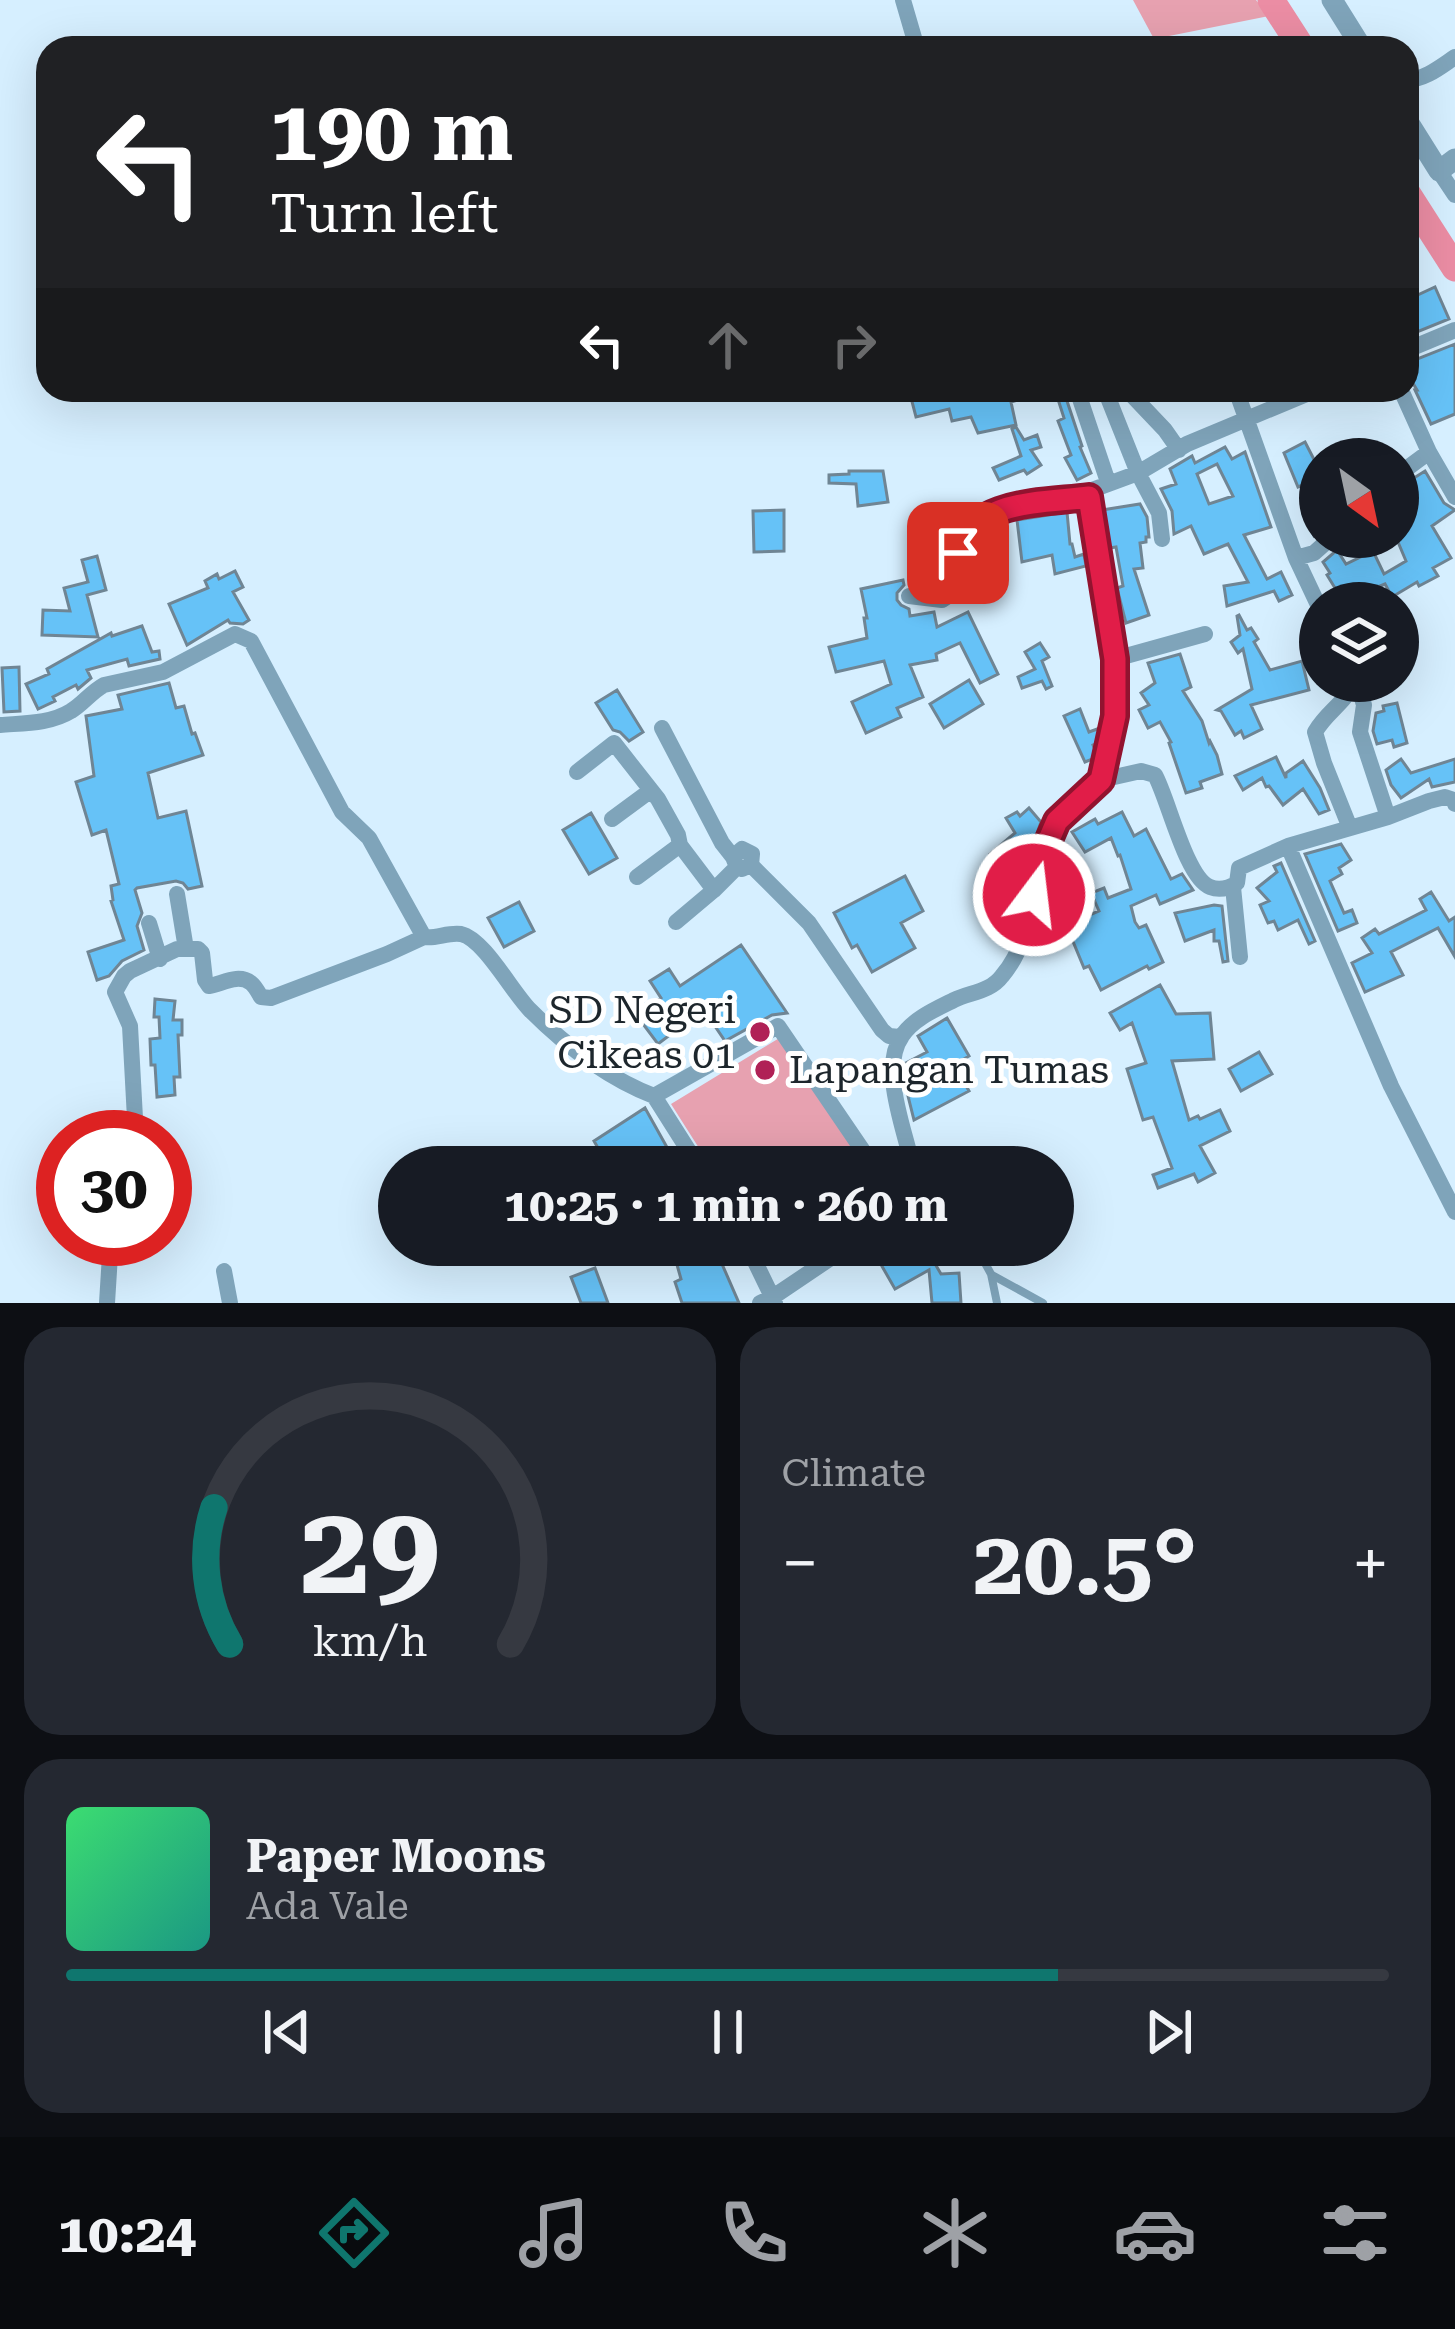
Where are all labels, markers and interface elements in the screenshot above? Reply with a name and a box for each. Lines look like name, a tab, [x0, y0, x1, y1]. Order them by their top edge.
text: 190 m	[270, 82, 513, 180]
icon: left	[72, 84, 228, 240]
text: Turn left	[270, 182, 498, 245]
icon: left	[569, 312, 635, 378]
icon: ahead	[695, 312, 761, 378]
icon: right	[821, 312, 887, 378]
north arrow	[1299, 438, 1419, 558]
map controls	[1299, 438, 1419, 702]
pin	[907, 502, 1009, 604]
icon: arrive	[925, 520, 991, 586]
button: layers	[1299, 582, 1419, 702]
position arrow	[971, 832, 1097, 958]
place label: SD Negeri Cikeas 01	[549, 987, 736, 1078]
marker: SD Negeri Cikeas 01	[747, 1019, 773, 1045]
place label: Lapangan Tumas	[789, 1047, 1109, 1093]
marker: Lapangan Tumas	[752, 1057, 778, 1083]
speed limit sign: 30	[36, 1110, 192, 1266]
text: 10:25 · 1 min · 260 m	[504, 1179, 948, 1232]
text: Climate	[782, 1450, 926, 1496]
text: 29	[300, 1477, 440, 1623]
text: 20.5°	[973, 1511, 1197, 1616]
text: −	[782, 1525, 818, 1602]
text: +	[1352, 1525, 1389, 1602]
text: km/h	[312, 1616, 427, 1666]
text: Paper Moons	[246, 1830, 546, 1883]
text: Ada Vale	[246, 1883, 409, 1929]
icon: previous	[254, 1999, 320, 2065]
icon: pause	[695, 1999, 761, 2065]
icon: next	[1136, 1999, 1202, 2065]
icon: directions	[312, 2191, 396, 2275]
icon: music	[512, 2191, 596, 2275]
icon: phone	[712, 2191, 796, 2275]
icon: climate	[913, 2191, 997, 2275]
icon: car	[1113, 2191, 1197, 2275]
icon: filters	[1313, 2191, 1397, 2275]
text: 10:24	[58, 2202, 196, 2265]

